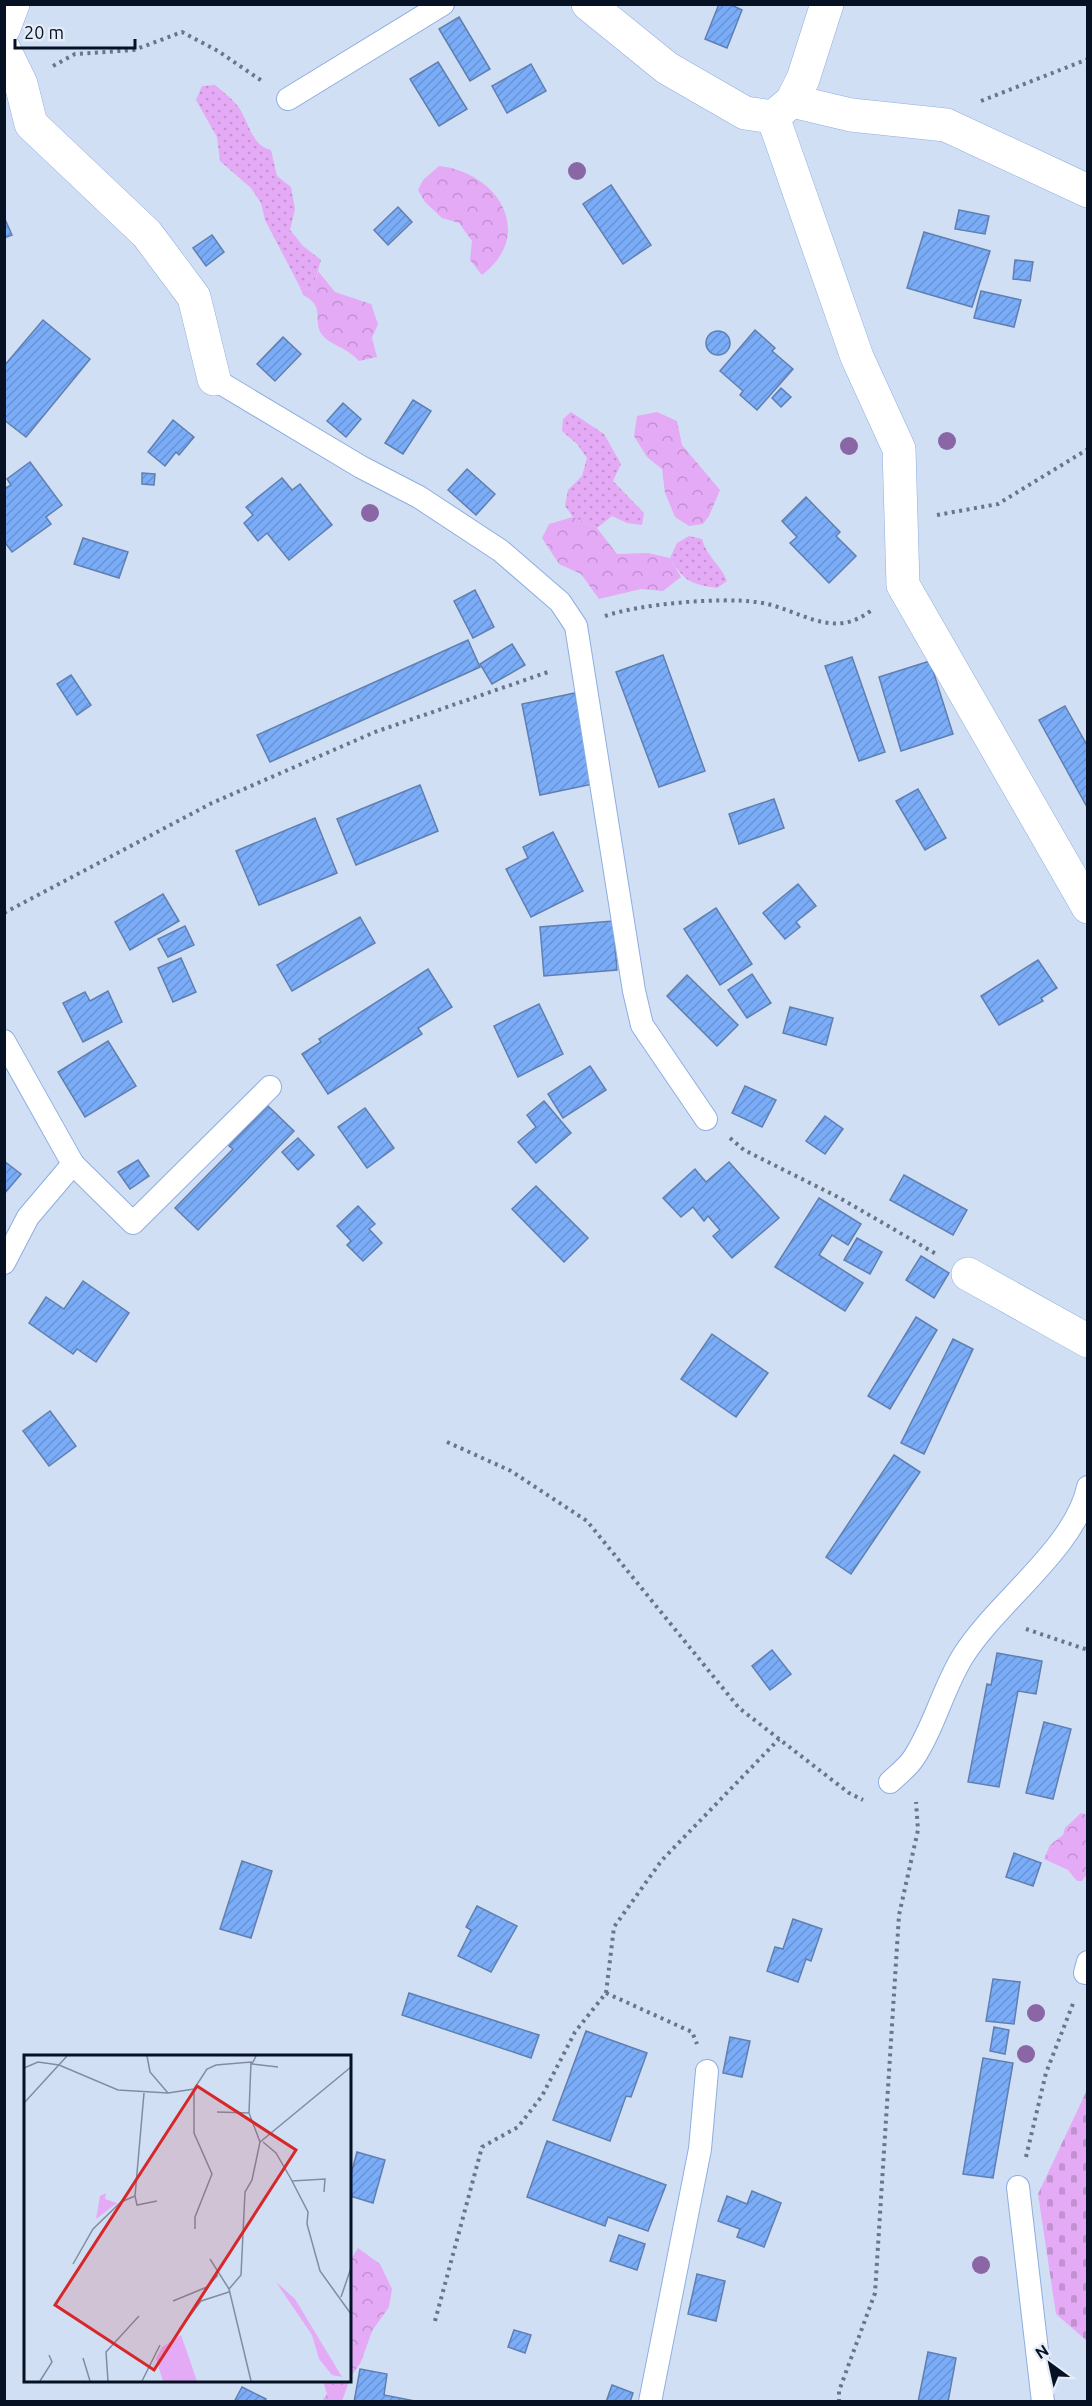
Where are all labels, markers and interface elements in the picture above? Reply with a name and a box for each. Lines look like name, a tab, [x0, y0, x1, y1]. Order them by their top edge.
scale bar	[15, 12, 135, 50]
text: 20 m	[24, 22, 64, 42]
inset map	[24, 2055, 351, 2382]
north arrow	[1020, 2334, 1080, 2394]
text: N	[1032, 2341, 1052, 2362]

